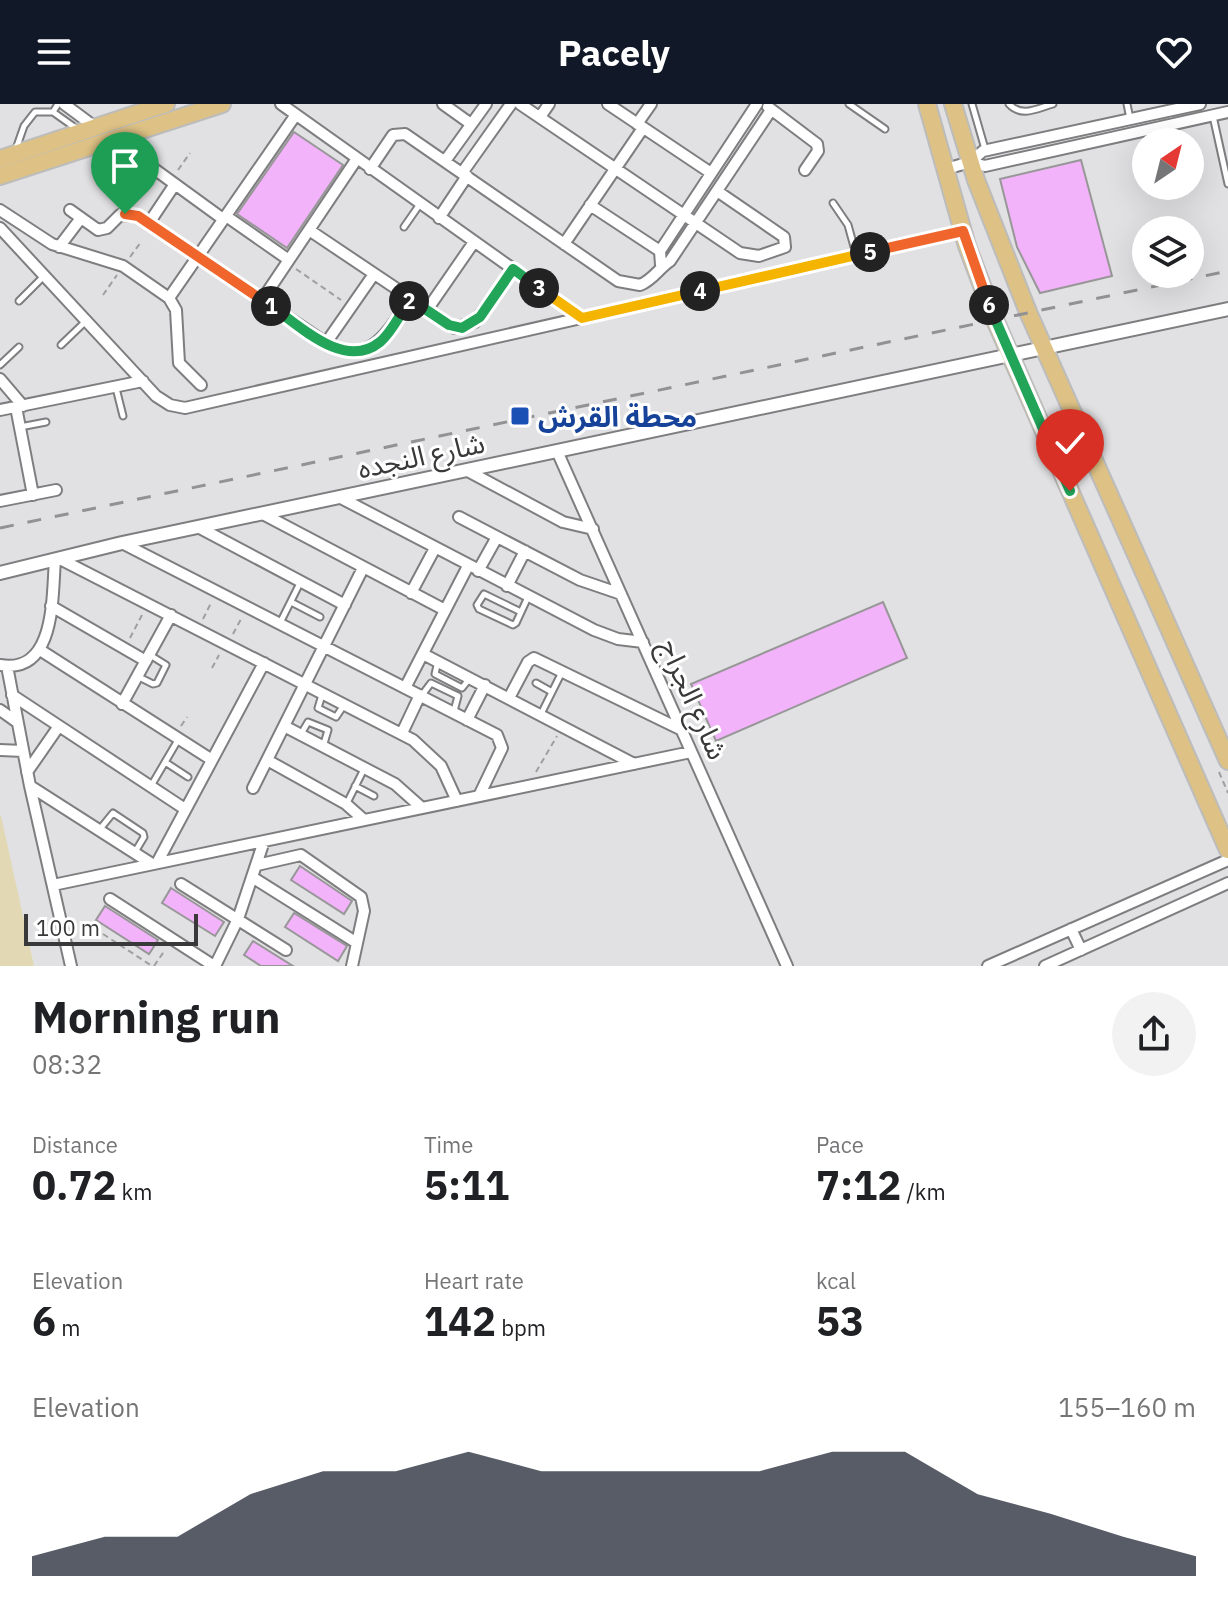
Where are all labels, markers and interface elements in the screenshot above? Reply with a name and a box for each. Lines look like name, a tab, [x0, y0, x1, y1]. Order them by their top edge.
text: Pacely	[558, 29, 670, 76]
icon: menu	[32, 30, 76, 74]
icon: heart	[1152, 30, 1196, 74]
north arrow	[1132, 128, 1204, 200]
map controls	[1132, 128, 1204, 288]
pin	[91, 132, 159, 214]
icon: arrive	[103, 144, 147, 188]
button: layers	[1132, 216, 1204, 288]
pin: 5	[850, 232, 890, 272]
text: 5	[863, 237, 877, 266]
pin: 3	[519, 268, 559, 308]
pin: 4	[680, 271, 720, 311]
text: 3	[532, 273, 546, 302]
text: 4	[693, 276, 707, 305]
pin: 2	[389, 281, 429, 321]
pin: 6	[969, 285, 1009, 325]
pin: 1	[251, 286, 291, 326]
text: 2	[402, 286, 416, 315]
text: 6	[982, 290, 996, 319]
text: 1	[264, 291, 278, 320]
place label: محطة القرش	[538, 398, 697, 435]
marker: محطة القرش	[509, 405, 531, 427]
pin	[1036, 409, 1104, 491]
icon: check	[1048, 421, 1092, 465]
street label: شارع النجده	[354, 424, 488, 489]
street label: شارع الجراج	[648, 633, 737, 766]
scale bar	[24, 910, 198, 946]
text: 100 m	[36, 913, 100, 942]
text: Morning run	[32, 988, 281, 1045]
button: share	[1112, 992, 1196, 1076]
text: 08:32	[32, 1047, 102, 1081]
text: Distance	[32, 1130, 118, 1159]
text: Time	[424, 1130, 473, 1159]
text: Pace	[816, 1130, 864, 1159]
text: 0.72	[32, 1159, 116, 1211]
text: 5:11	[424, 1159, 509, 1211]
text: 7:12	[816, 1159, 901, 1211]
text: km	[116, 1177, 152, 1206]
text: /km	[901, 1177, 946, 1206]
text: Elevation	[32, 1266, 123, 1295]
text: Heart rate	[424, 1266, 524, 1295]
text: kcal	[816, 1266, 856, 1295]
text: 6	[32, 1295, 56, 1347]
text: 142	[424, 1295, 496, 1347]
text: 53	[816, 1295, 864, 1347]
text: m	[56, 1313, 80, 1342]
text: bpm	[496, 1313, 546, 1342]
text: Elevation	[32, 1390, 140, 1424]
text: 155–160 m	[1058, 1390, 1196, 1424]

